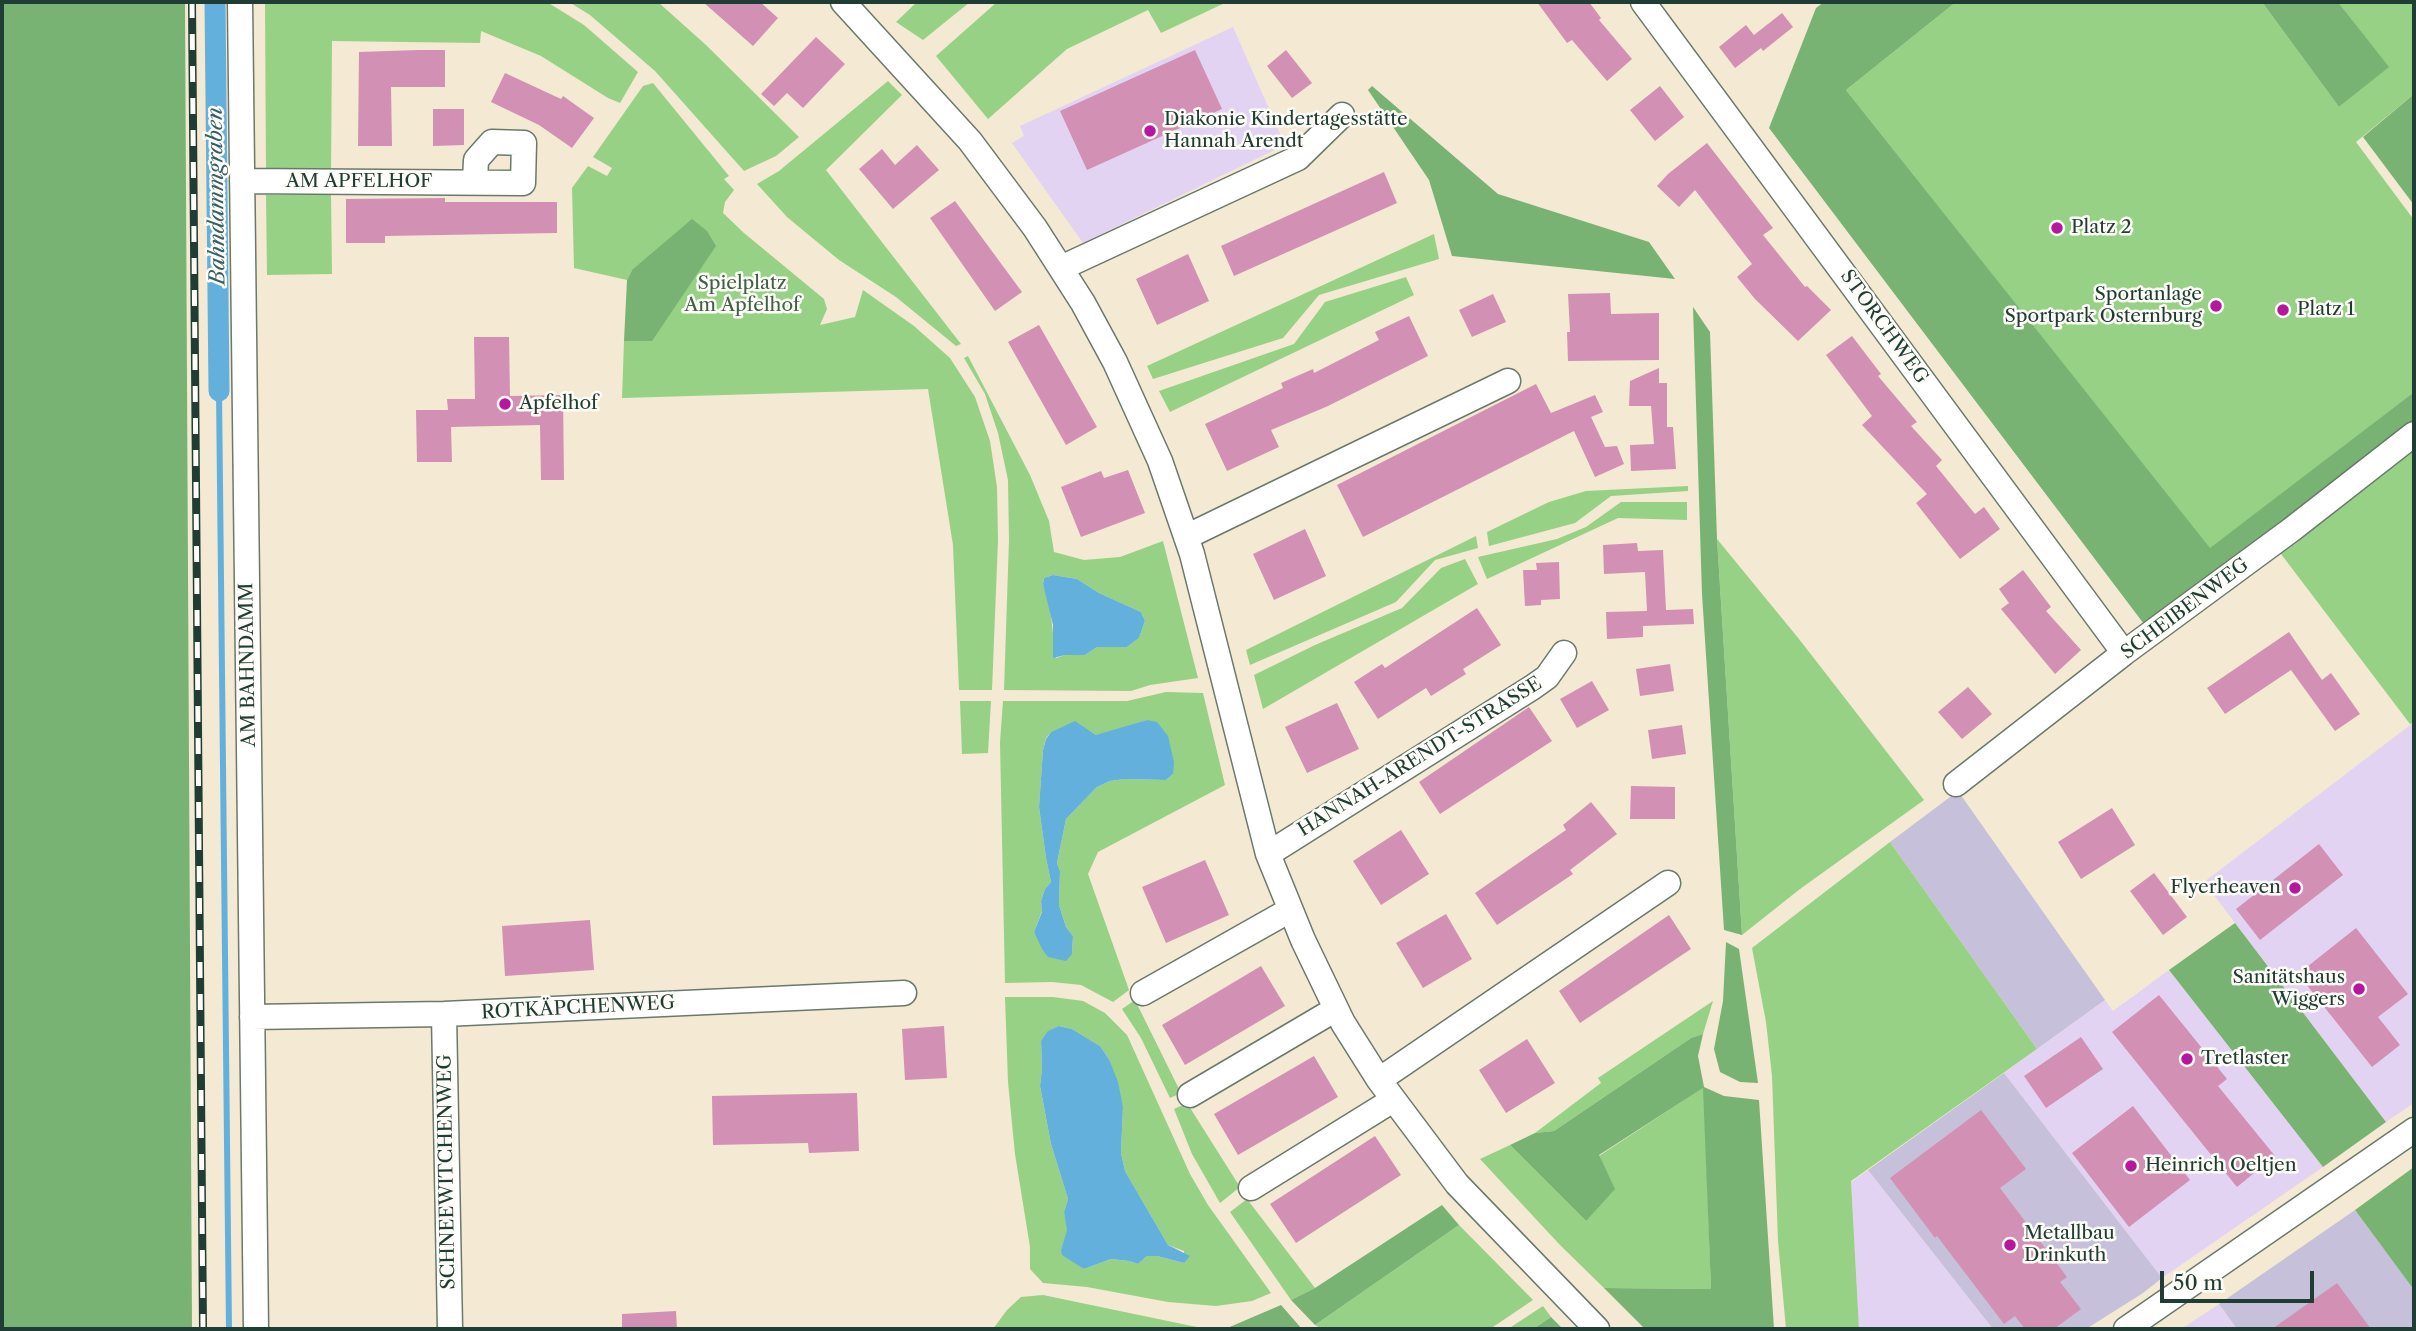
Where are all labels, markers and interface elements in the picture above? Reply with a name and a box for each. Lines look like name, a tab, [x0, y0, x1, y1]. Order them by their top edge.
water label: Bahndammgraben	[203, 107, 231, 285]
place label: Diakonie Kindertagesstätte Hannah Arendt	[1164, 109, 1408, 153]
marker: Diakonie Kindertagesstätte Hannah Arendt	[1142, 123, 1158, 139]
street label: AM APFELHOF	[286, 171, 432, 193]
place label: Platz 2	[2071, 217, 2132, 239]
marker: Platz 2	[2049, 220, 2065, 236]
street label: STORCHWEG	[1835, 266, 1933, 388]
park label: Spielplatz Am Apfelhof	[684, 273, 800, 317]
place label: Sportanlage Sportpark Osternburg	[2005, 284, 2202, 328]
marker: Sportanlage Sportpark Osternburg	[2208, 298, 2224, 314]
place label: Platz 1	[2297, 299, 2355, 321]
marker: Platz 1	[2275, 302, 2291, 318]
place label: Apfelhof	[519, 393, 598, 415]
marker: Apfelhof	[497, 396, 513, 412]
street label: SCHEIBENWEG	[2117, 554, 2253, 664]
street label: AM BAHNDAMM	[235, 583, 261, 747]
street label: HANNAH-ARENDT-STRASSE	[1294, 672, 1546, 842]
place label: Flyerheaven	[2170, 877, 2281, 899]
marker: Flyerheaven	[2287, 880, 2303, 896]
place label: Sanitätshaus Wiggers	[2232, 967, 2345, 1011]
marker: Sanitätshaus Wiggers	[2351, 981, 2367, 997]
street label: ROTKÄPCHENWEG	[481, 992, 675, 1024]
place label: Tretlaster	[2201, 1048, 2288, 1070]
marker: Tretlaster	[2179, 1051, 2195, 1067]
street label: SCHNEEWITCHENWEG	[434, 1054, 460, 1290]
place label: Heinrich Oeltjen	[2145, 1155, 2297, 1177]
marker: Heinrich Oeltjen	[2123, 1158, 2139, 1174]
place label: Metallbau Drinkuth	[2024, 1223, 2115, 1267]
marker: Metallbau Drinkuth	[2002, 1237, 2018, 1253]
scale bar	[2164, 1258, 2318, 1302]
text: 50 m	[2173, 1270, 2223, 1295]

